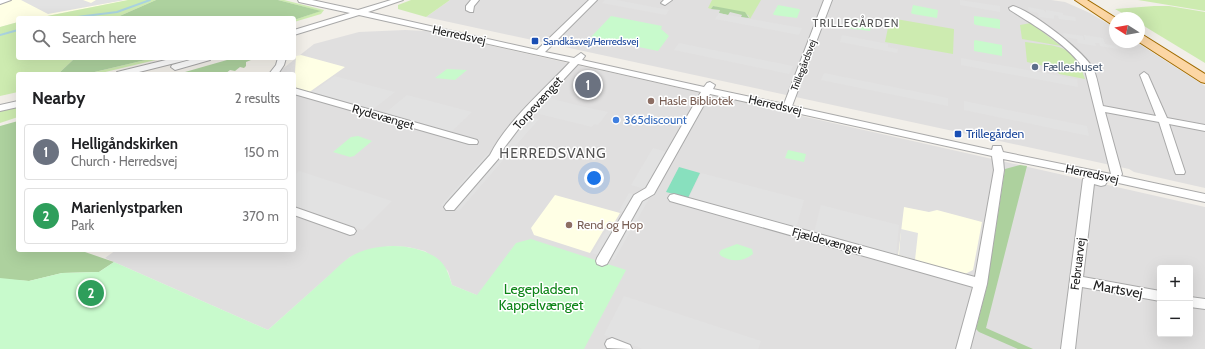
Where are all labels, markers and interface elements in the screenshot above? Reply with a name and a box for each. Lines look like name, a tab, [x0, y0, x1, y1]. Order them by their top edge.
north arrow	[1109, 12, 1145, 48]
district label: TRILLEGÅRDEN	[813, 15, 899, 30]
search box	[16, 16, 296, 60]
street label: Herredsvej	[431, 22, 487, 47]
icon: search	[30, 27, 52, 49]
text: Search here	[62, 29, 137, 47]
place label: Sandkåsvej/Herredsvej	[543, 35, 639, 48]
marker: Sandkåsvej/Herredsvej	[530, 36, 540, 46]
street label: Trillegårdsvej	[788, 38, 819, 93]
place label: Fælleshuset	[1043, 59, 1103, 74]
marker: Fælleshuset	[1030, 62, 1040, 72]
pin: 1	[575, 70, 601, 100]
street label: Torpevænget	[510, 73, 566, 132]
text: Nearby	[32, 88, 85, 108]
text: 2 results	[235, 90, 280, 106]
street label: Herredsvej	[747, 91, 803, 118]
place label: Hasle Bibliotek	[659, 93, 734, 108]
marker: Hasle Bibliotek	[646, 96, 656, 106]
street label: Rydevænget	[350, 101, 416, 133]
place label: 365discount	[624, 112, 687, 127]
marker: 365discount	[611, 115, 621, 125]
place label: Trillegården	[966, 126, 1025, 141]
marker: Trillegården	[953, 129, 963, 139]
text: Helligåndskirken	[71, 135, 178, 153]
text: 1	[44, 144, 48, 160]
text: 150 m	[244, 144, 279, 160]
district label: HERREDSVANG	[499, 144, 607, 162]
text: Church · Herredsvej	[71, 153, 177, 169]
street label: Herredsvej	[1064, 161, 1120, 186]
your location	[584, 168, 604, 188]
text: Marienlystparken	[71, 199, 183, 217]
text: 2	[43, 208, 49, 224]
text: 370 m	[242, 208, 279, 224]
text: Park	[71, 217, 94, 233]
place label: Rend og Hop	[577, 217, 643, 232]
marker: Rend og Hop	[564, 220, 574, 230]
street label: Fjældevænget	[791, 224, 864, 257]
street label: Februarvej	[1067, 237, 1088, 291]
map controls	[1157, 265, 1193, 337]
button: +	[1157, 265, 1193, 301]
street label: Martsvej	[1092, 276, 1144, 302]
pin: 2	[78, 278, 104, 308]
park label: Legepladsen Kappelvænget	[498, 280, 584, 314]
button: −	[1157, 301, 1193, 337]

